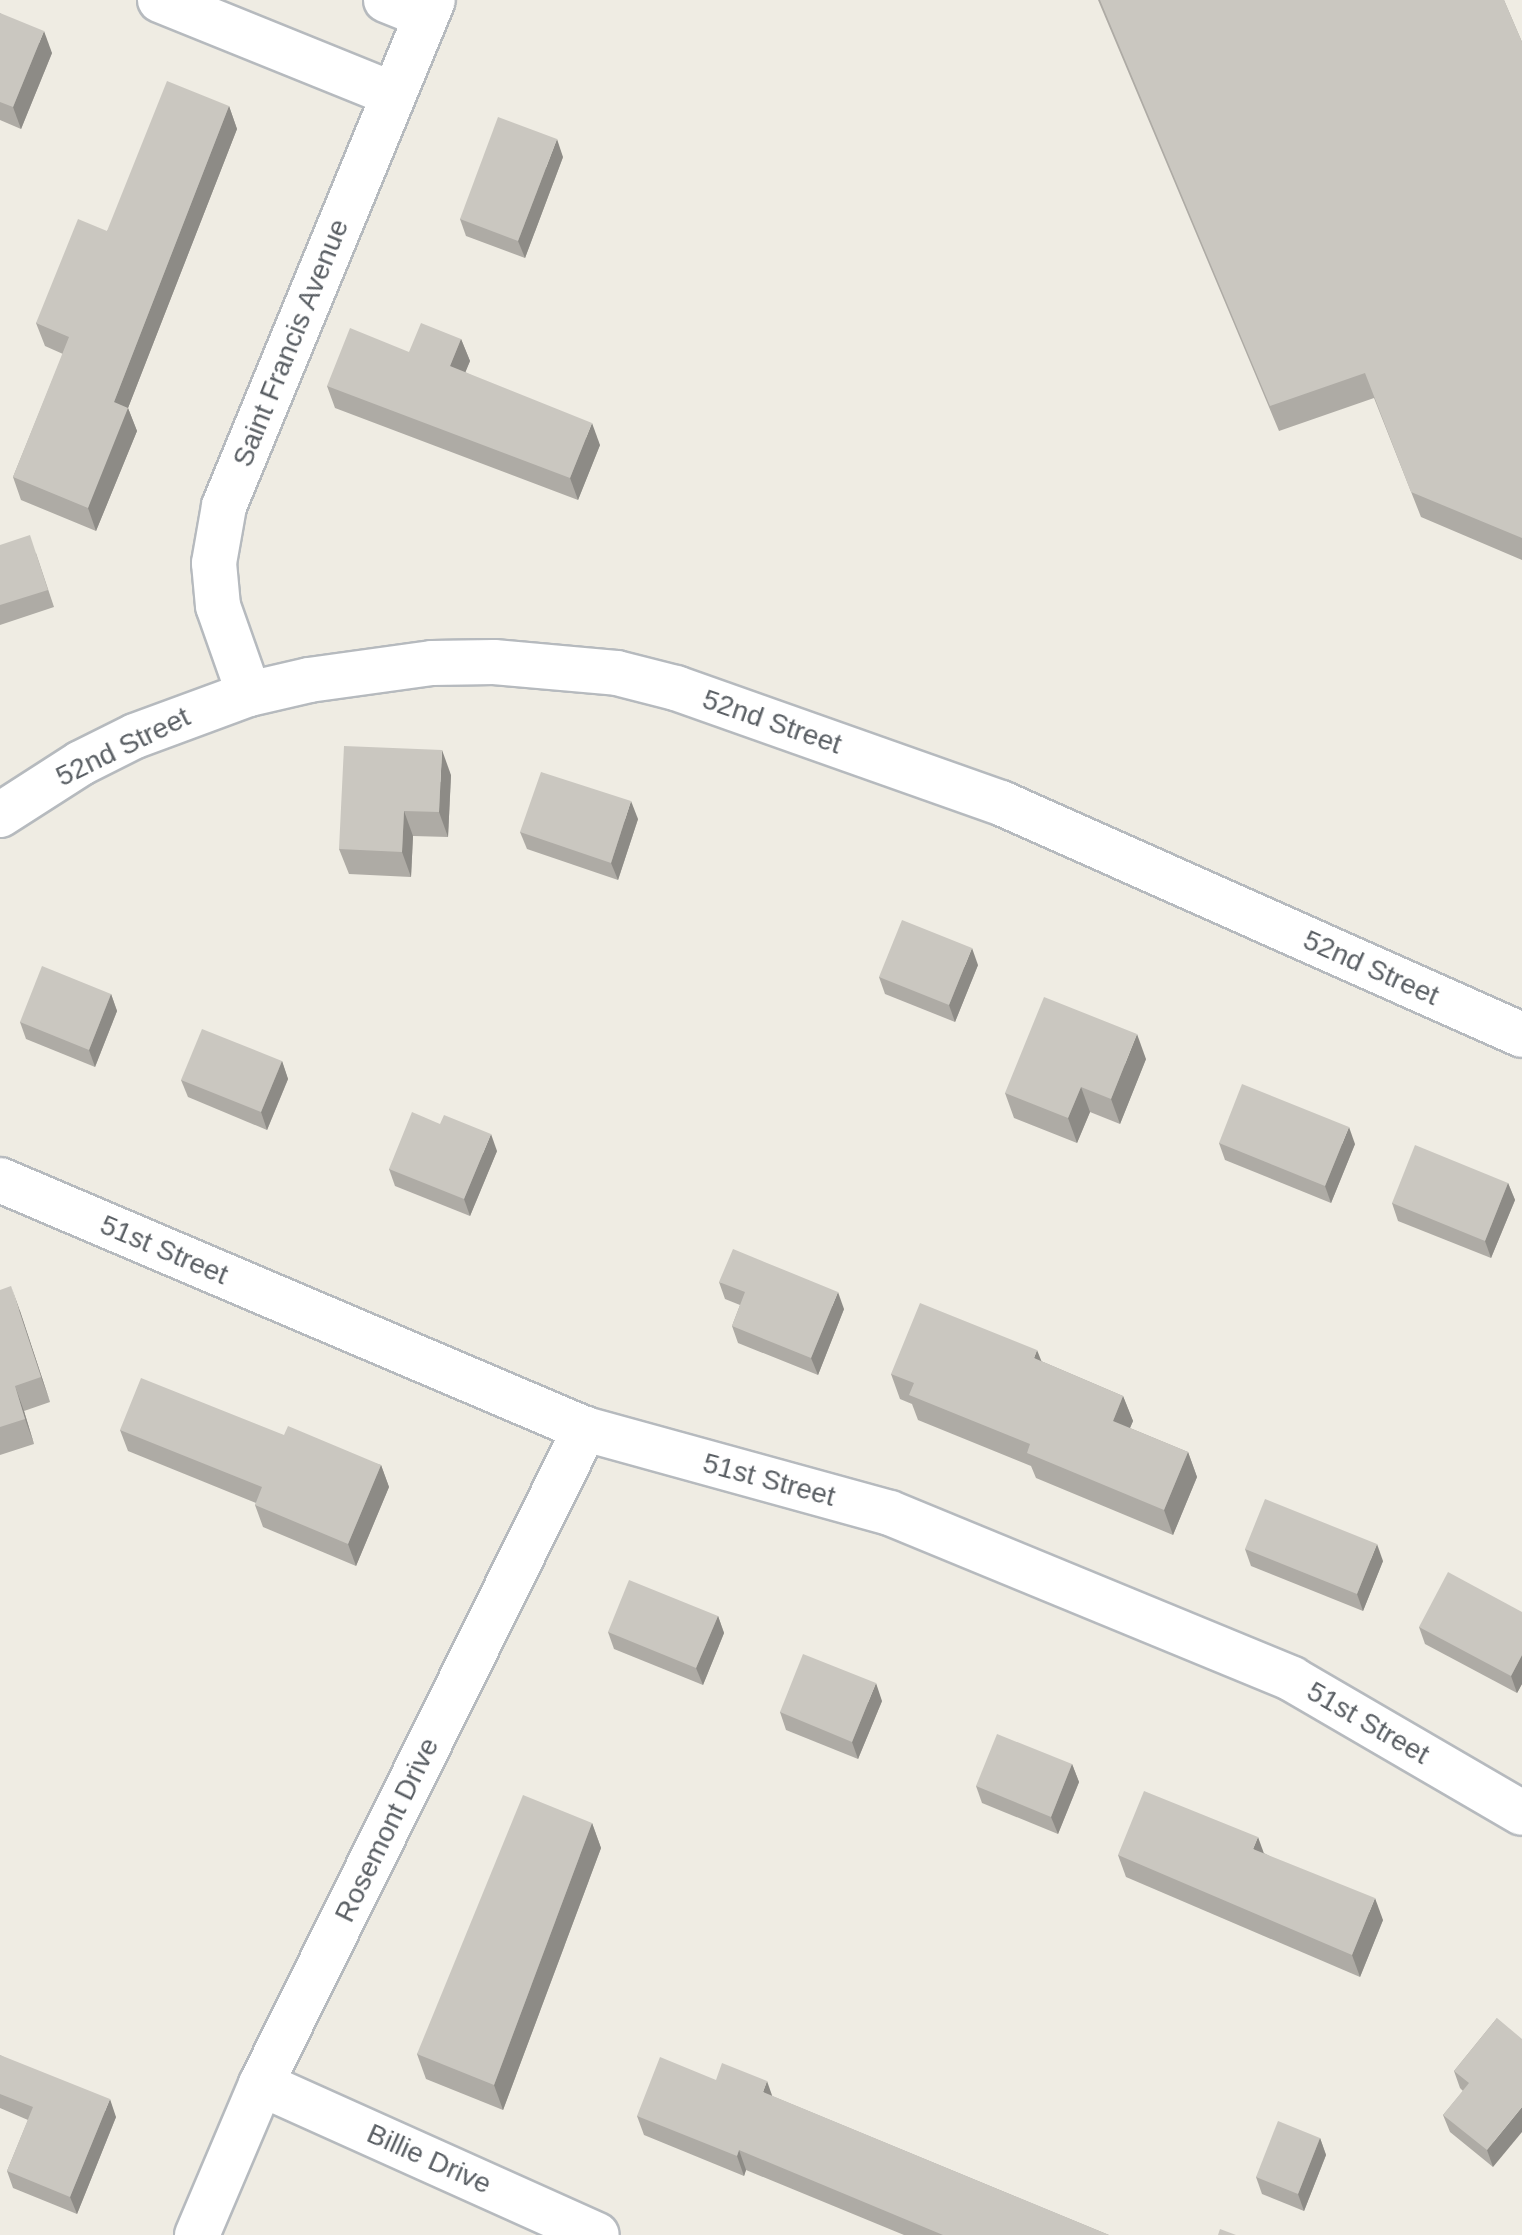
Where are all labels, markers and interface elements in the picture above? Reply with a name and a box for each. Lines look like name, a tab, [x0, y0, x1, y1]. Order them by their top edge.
street label: Saint Francis Avenue	[226, 214, 356, 472]
street label: 52nd Street	[698, 683, 846, 761]
street label: 52nd Street	[51, 700, 195, 794]
street label: 52nd Street	[1298, 923, 1444, 1013]
street label: 51st Street	[95, 1208, 233, 1292]
street label: 51st Street	[699, 1446, 839, 1514]
street label: 51st Street	[1301, 1675, 1435, 1771]
street label: Rosemont Drive	[328, 1732, 446, 1928]
street label: Billie Drive	[362, 2117, 496, 2201]

